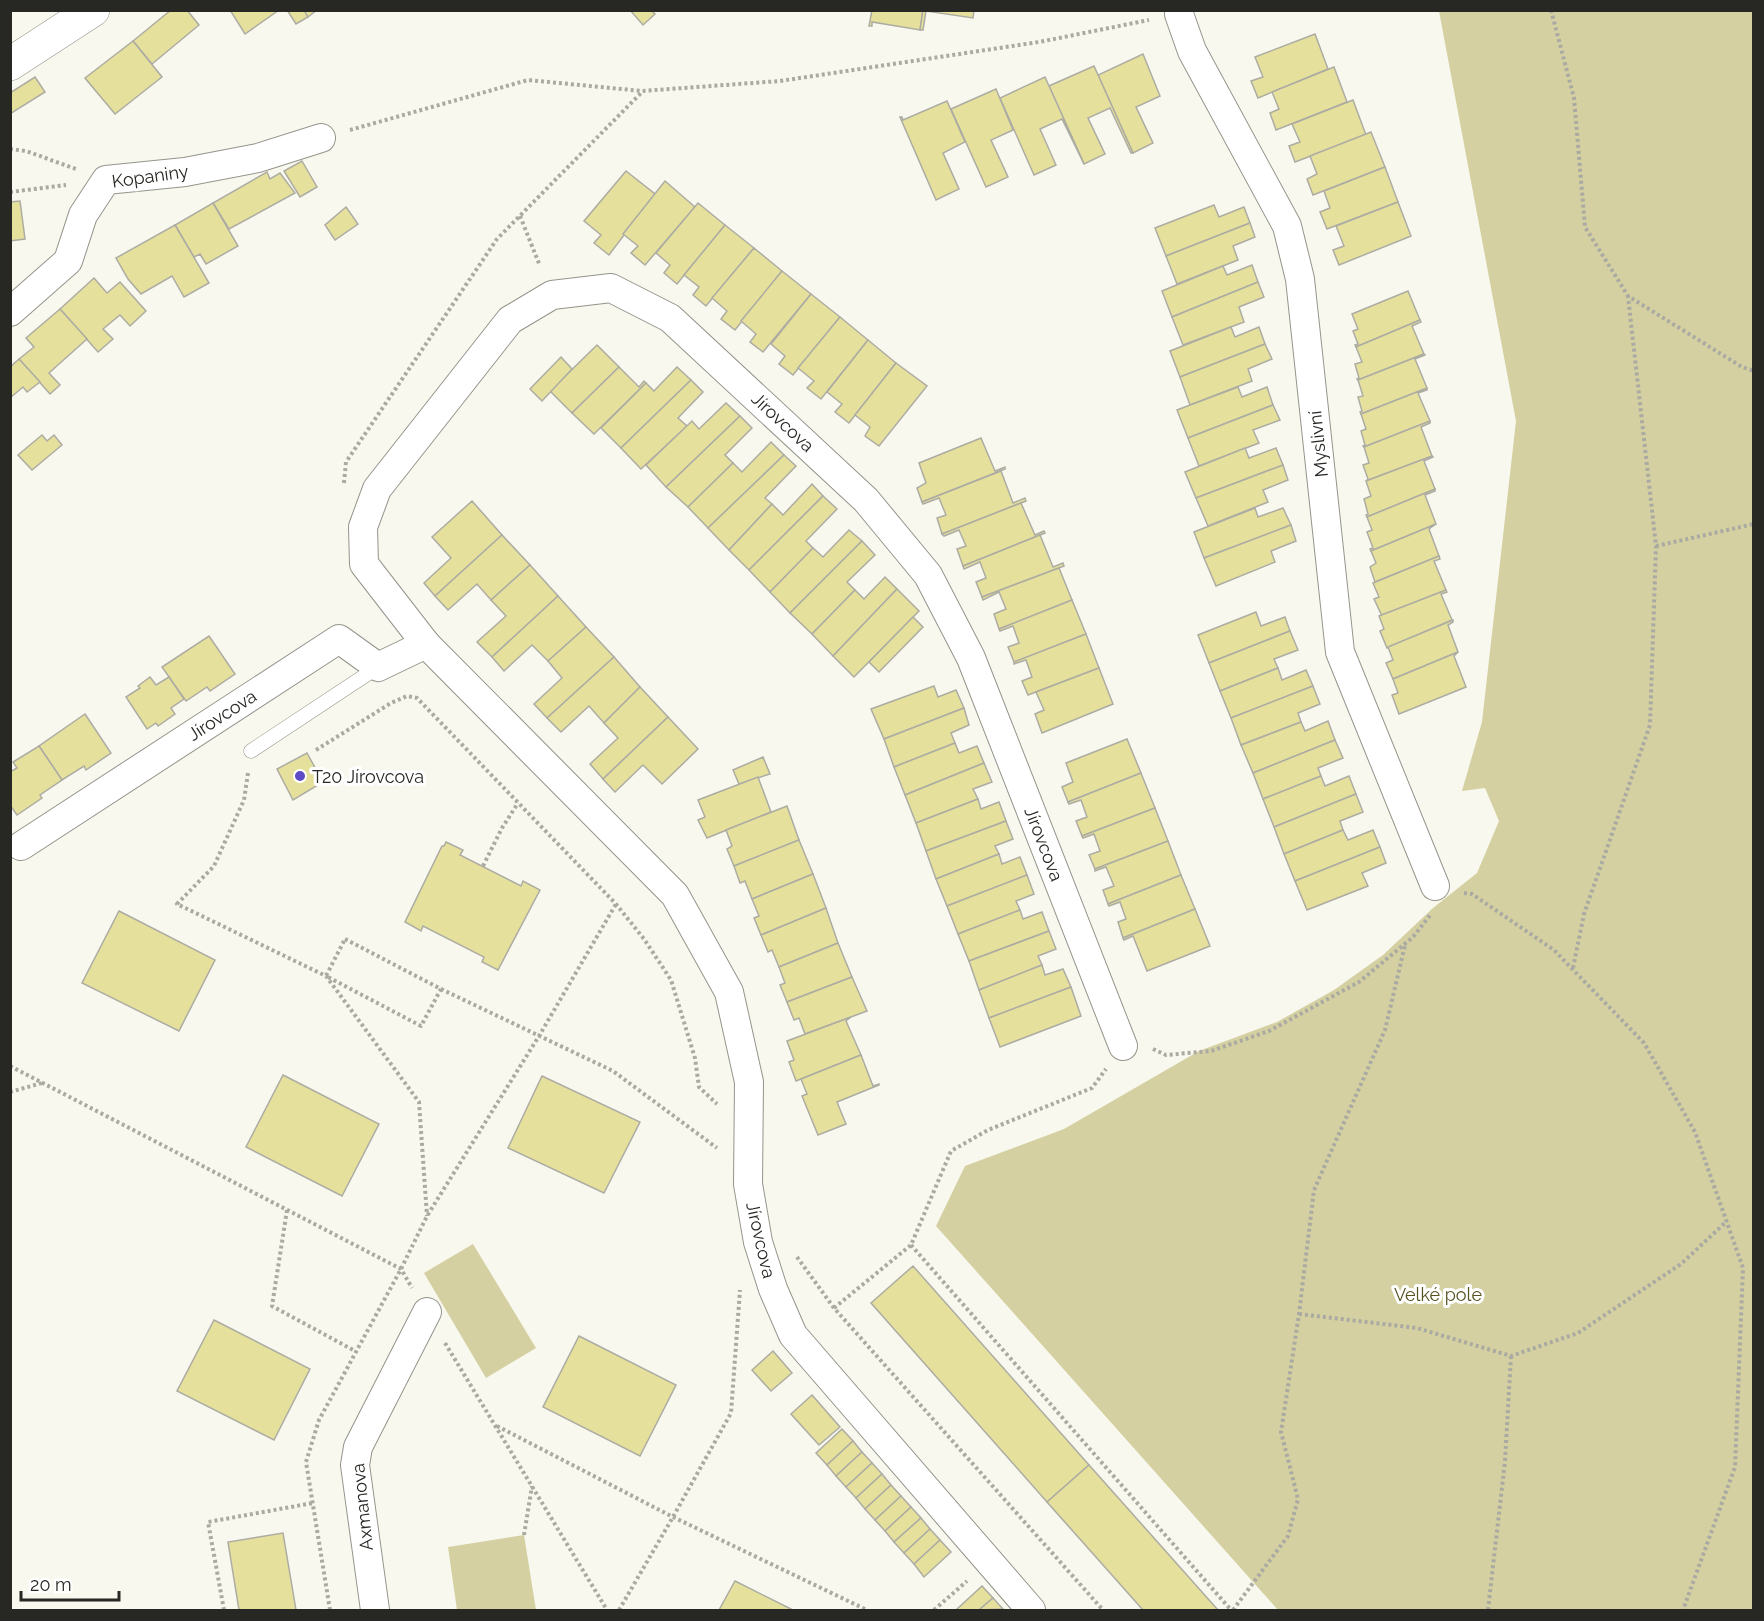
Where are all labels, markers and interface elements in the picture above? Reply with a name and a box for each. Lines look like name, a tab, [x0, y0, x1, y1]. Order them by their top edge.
street label: Kopaniny	[110, 160, 190, 192]
street label: Jírovcova	[747, 388, 819, 456]
street label: Myslivní	[1304, 410, 1332, 478]
street label: Jírovcova	[184, 685, 260, 745]
place label: T20 Jírovcova	[312, 766, 424, 787]
marker: T20 Jírovcova	[293, 769, 307, 783]
street label: Jírovcova	[1020, 804, 1068, 884]
street label: Jírovcova	[742, 1200, 780, 1280]
park label: Velké pole	[1394, 1284, 1482, 1305]
street label: Axmanova	[347, 1462, 377, 1552]
scale bar	[21, 1564, 118, 1602]
text: 20 m	[30, 1574, 72, 1595]

